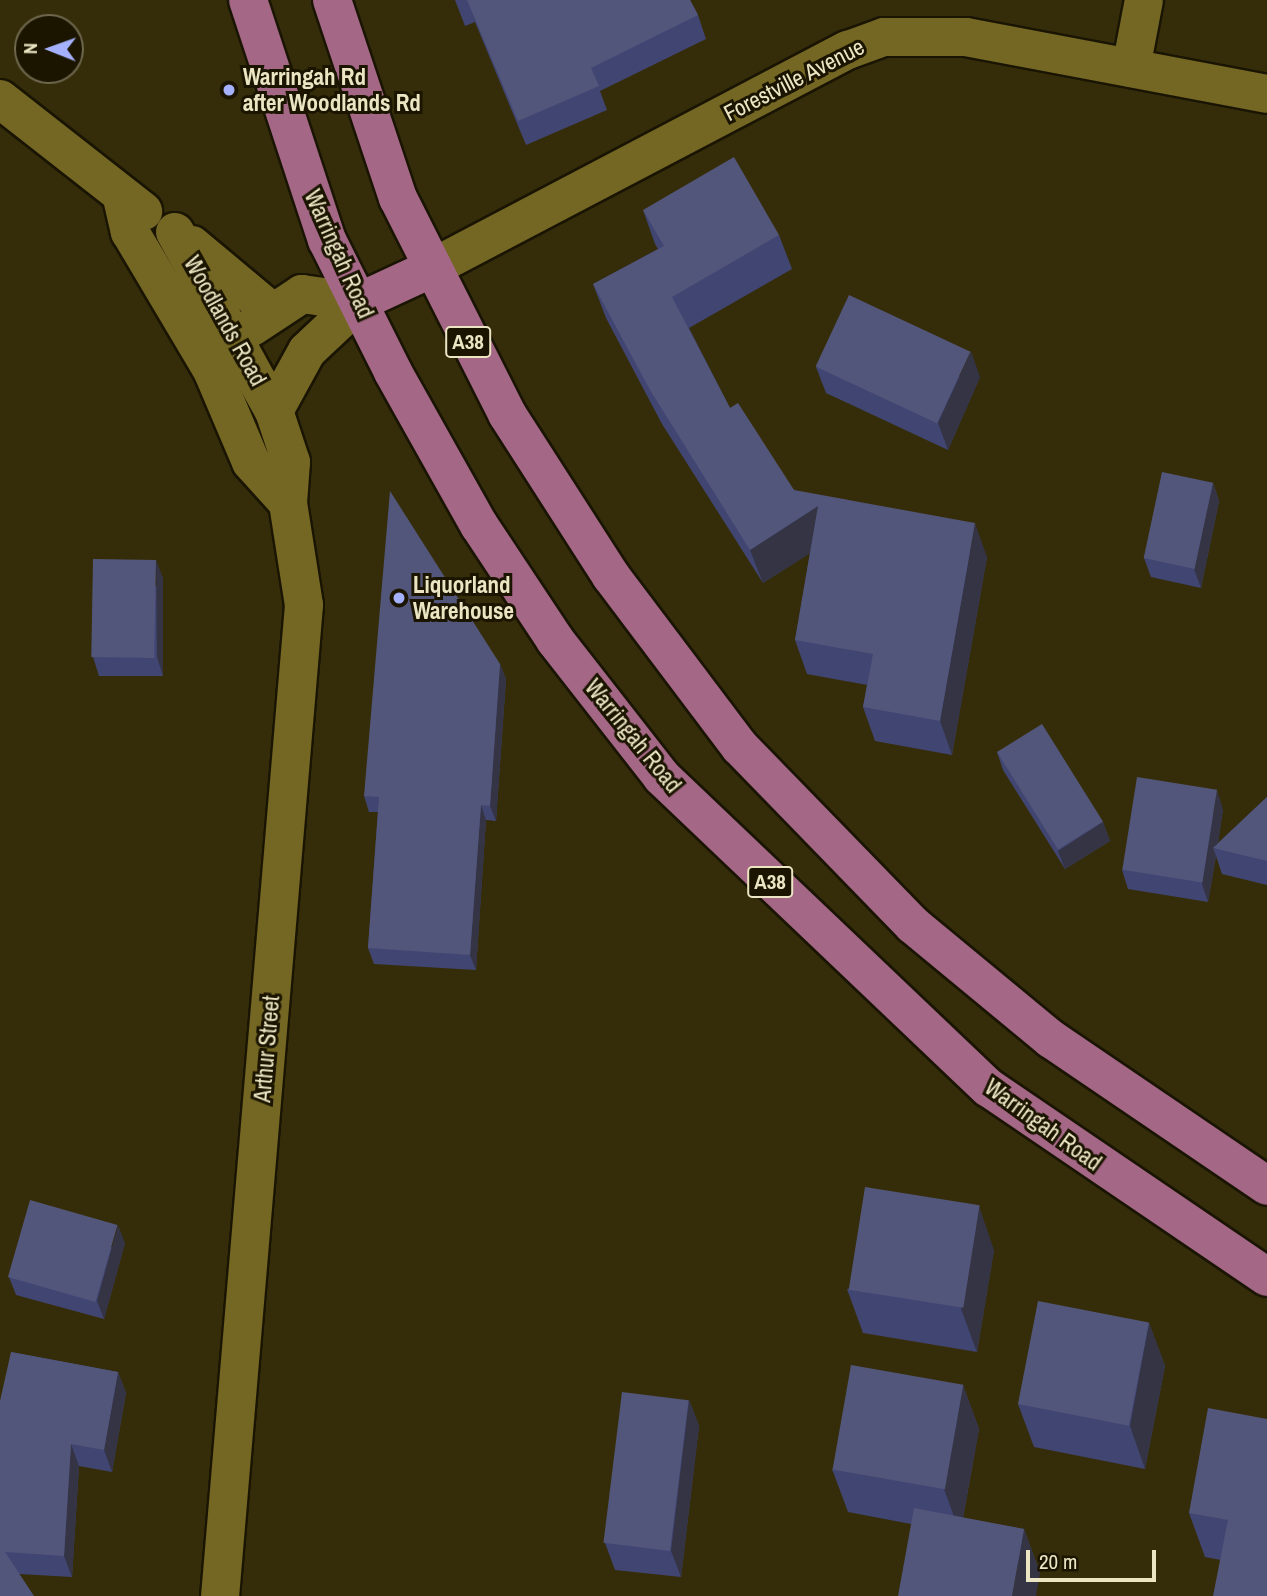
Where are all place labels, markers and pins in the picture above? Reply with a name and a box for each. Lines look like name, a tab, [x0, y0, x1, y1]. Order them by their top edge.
place label: Warringah Rd after Woodlands Rd	[243, 63, 421, 117]
marker: Warringah Rd after Woodlands Rd	[221, 82, 237, 98]
place label: Liquorland Warehouse	[413, 571, 514, 625]
marker: Liquorland Warehouse	[391, 590, 407, 606]

